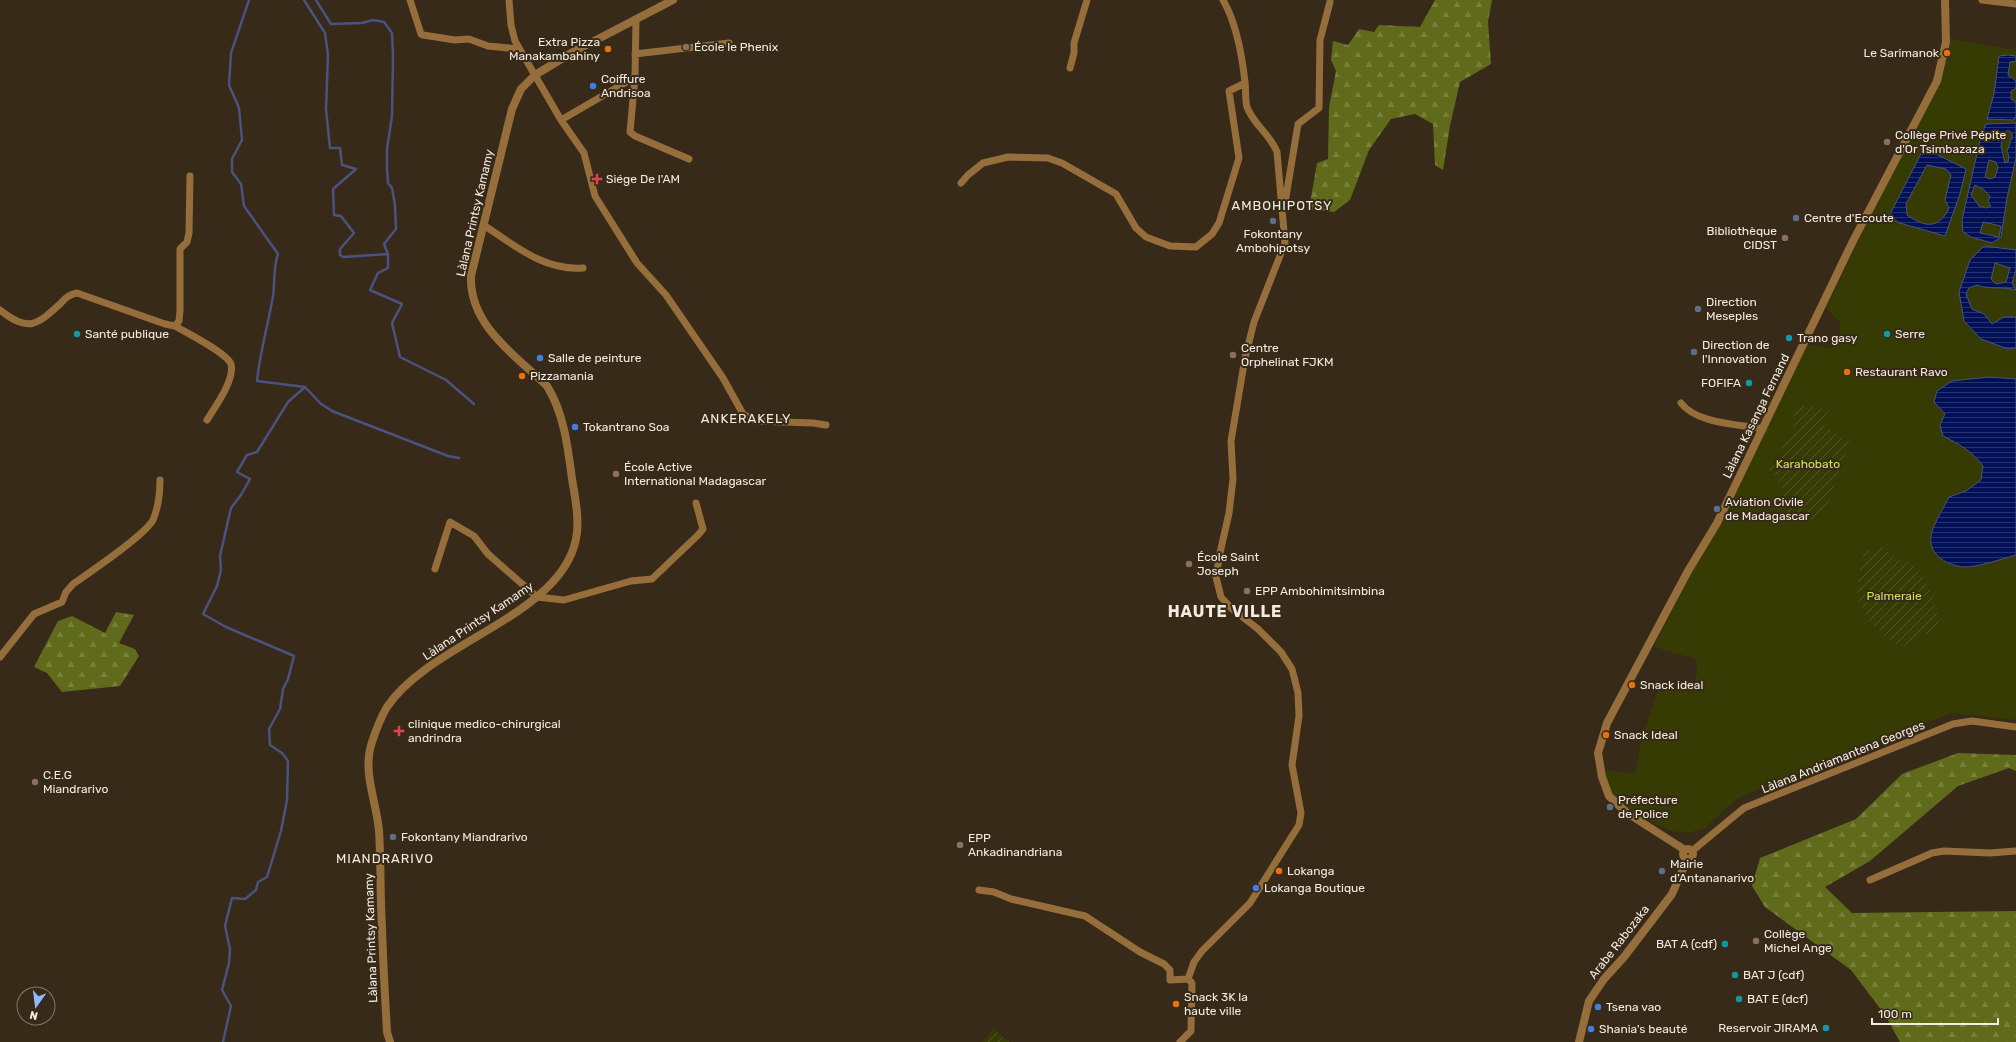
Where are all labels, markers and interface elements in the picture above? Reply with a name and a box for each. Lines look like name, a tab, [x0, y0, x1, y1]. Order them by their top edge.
place label: Extra Pizza Manakambahiny	[509, 35, 600, 63]
place label: École le Phenix	[694, 40, 779, 54]
marker: École le Phenix	[681, 42, 691, 52]
marker: Extra Pizza Manakambahiny	[603, 44, 613, 54]
place label: Le Sarimanok	[1864, 46, 1940, 60]
marker: Le Sarimanok	[1942, 48, 1952, 58]
place label: Coiffure Andrisoa	[601, 72, 651, 100]
marker: Coiffure Andrisoa	[588, 81, 598, 91]
place label: Collège Privé Pépite d'Or Tsimbazaza	[1895, 128, 2007, 156]
marker: Collège Privé Pépite d'Or Tsimbazaza	[1882, 137, 1892, 147]
street label: Làlana Printsy Kamamy	[454, 148, 497, 278]
place label: Siége De l'AM	[606, 172, 680, 186]
marker: Siége De l'AM	[591, 173, 603, 185]
district label: AMBOHIPOTSY	[1232, 198, 1332, 213]
place label: Centre d'Ecoute	[1804, 211, 1894, 225]
marker: Centre d'Ecoute	[1791, 213, 1801, 223]
marker: Fokontany Ambohipotsy	[1268, 216, 1278, 226]
place label: Bibliothèque CIDST	[1706, 224, 1777, 252]
place label: Fokontany Ambohipotsy	[1236, 227, 1310, 255]
marker: Bibliothèque CIDST	[1780, 233, 1790, 243]
place label: Direction Meseples	[1706, 295, 1758, 323]
marker: Direction Meseples	[1693, 304, 1703, 314]
place label: Santé publique	[85, 327, 169, 341]
place label: Serre	[1895, 327, 1925, 341]
marker: Santé publique	[72, 329, 82, 339]
marker: Serre	[1882, 329, 1892, 339]
place label: Trano gasy	[1797, 331, 1858, 345]
marker: Trano gasy	[1784, 333, 1794, 343]
place label: Direction de l'Innovation	[1702, 338, 1770, 366]
place label: Centre Orphelinat FJKM	[1241, 341, 1333, 369]
marker: Direction de l'Innovation	[1689, 347, 1699, 357]
marker: Centre Orphelinat FJKM	[1228, 350, 1238, 360]
place label: Salle de peinture	[548, 351, 642, 365]
street label: Làlana Kasanga Fernand	[1720, 351, 1792, 481]
marker: Salle de peinture	[535, 353, 545, 363]
place label: Restaurant Ravo	[1855, 365, 1948, 379]
marker: Restaurant Ravo	[1842, 367, 1852, 377]
place label: Pizzamania	[530, 369, 594, 383]
marker: Pizzamania	[517, 371, 527, 381]
place label: FOFIFA	[1701, 376, 1741, 390]
marker: FOFIFA	[1744, 378, 1754, 388]
district label: ANKERAKELY	[701, 411, 791, 426]
place label: Tokantrano Soa	[583, 420, 669, 434]
marker: Tokantrano Soa	[570, 422, 580, 432]
park label: Karahobato	[1776, 457, 1840, 471]
place label: École Active International Madagascar	[624, 460, 767, 488]
marker: École Active International Madagascar	[611, 469, 621, 479]
place label: Aviation Civile de Madagascar	[1725, 495, 1810, 523]
marker: Aviation Civile de Madagascar	[1712, 504, 1722, 514]
place label: École Saint Joseph	[1197, 550, 1259, 578]
marker: École Saint Joseph	[1184, 559, 1194, 569]
street label: Làlana Printsy Kamamy	[420, 579, 536, 663]
place label: EPP Ambohimitsimbina	[1255, 584, 1385, 598]
marker: EPP Ambohimitsimbina	[1242, 586, 1252, 596]
park label: Palmeraie	[1866, 589, 1922, 603]
district label: HAUTE VILLE	[1168, 602, 1282, 621]
place label: Snack ideal	[1640, 678, 1703, 692]
marker: Snack ideal	[1627, 680, 1637, 690]
place label: clinique medico-chirurgical andrindra	[408, 717, 561, 745]
street label: Làlana Andriamantena Georges	[1759, 718, 1927, 796]
marker: clinique medico-chirurgical andrindra	[393, 725, 405, 737]
place label: Snack Ideal	[1614, 728, 1678, 742]
marker: Snack Ideal	[1601, 730, 1611, 740]
place label: C.E.G Miandrarivo	[43, 768, 108, 796]
marker: C.E.G Miandrarivo	[30, 777, 40, 787]
place label: Préfecture de Police	[1618, 793, 1678, 821]
marker: Préfecture de Police	[1605, 802, 1615, 812]
place label: Fokontany Miandrarivo	[401, 830, 528, 844]
place label: EPP Ankadinandriana	[968, 831, 1062, 859]
marker: Fokontany Miandrarivo	[388, 832, 398, 842]
marker: EPP Ankadinandriana	[955, 840, 965, 850]
district label: MIANDRARIVO	[336, 851, 434, 866]
place label: Mairie d'Antananarivo	[1670, 857, 1754, 885]
place label: Lokanga	[1287, 864, 1334, 878]
marker: Lokanga	[1274, 866, 1284, 876]
marker: Mairie d'Antananarivo	[1657, 866, 1667, 876]
street label: Làlana Printsy Kamamy	[362, 872, 380, 1003]
place label: Lokanga Boutique	[1264, 881, 1365, 895]
marker: Lokanga Boutique	[1251, 883, 1261, 893]
street label: Arabe Rabozaka	[1586, 902, 1652, 982]
place label: Collège Michel Ange	[1764, 927, 1832, 955]
marker: Collège Michel Ange	[1751, 936, 1761, 946]
place label: BAT A (cdf)	[1656, 937, 1717, 951]
marker: BAT A (cdf)	[1720, 939, 1730, 949]
place label: BAT J (cdf)	[1743, 968, 1804, 982]
marker: BAT J (cdf)	[1730, 970, 1740, 980]
north arrow	[16, 986, 56, 1026]
place label: Snack 3K la haute ville	[1184, 990, 1248, 1018]
place label: BAT E (dcf)	[1747, 992, 1808, 1006]
marker: BAT E (dcf)	[1734, 994, 1744, 1004]
marker: Snack 3K la haute ville	[1171, 999, 1181, 1009]
place label: Tsena vao	[1606, 1000, 1661, 1014]
scale bar	[1872, 1000, 1998, 1026]
marker: Tsena vao	[1593, 1002, 1603, 1012]
text: 100 m	[1878, 1007, 1912, 1021]
text: N	[28, 1008, 39, 1022]
place label: Reservoir JIRAMA	[1718, 1021, 1818, 1035]
place label: Shania's beauté	[1599, 1022, 1688, 1036]
marker: Reservoir JIRAMA	[1821, 1023, 1831, 1033]
marker: Shania's beauté	[1586, 1024, 1596, 1034]

